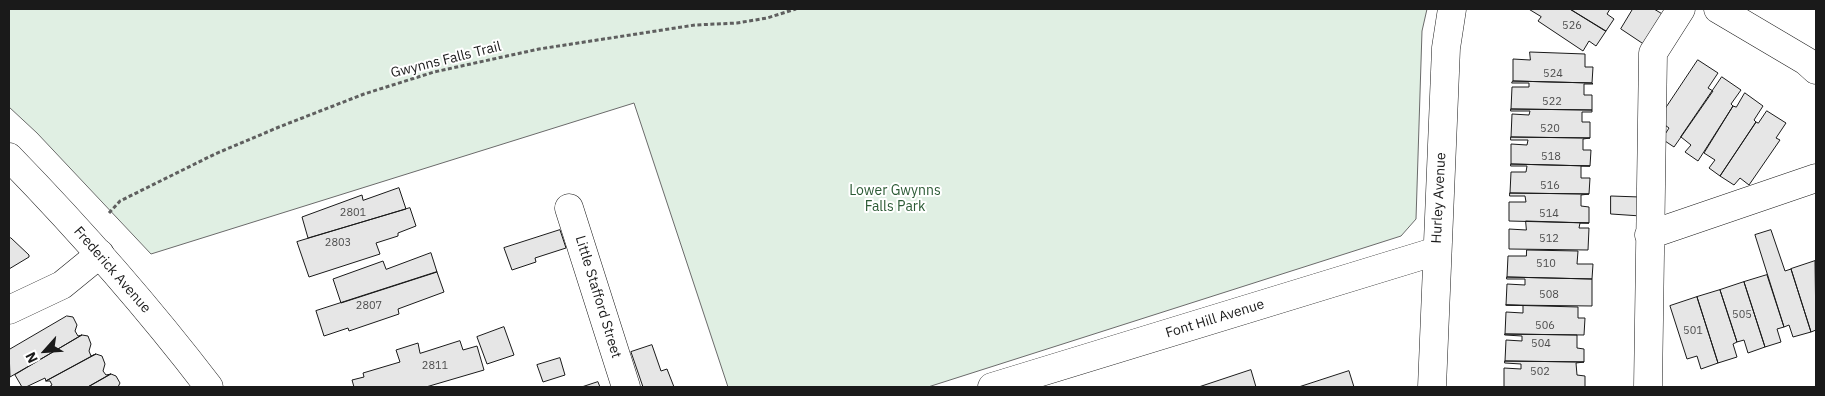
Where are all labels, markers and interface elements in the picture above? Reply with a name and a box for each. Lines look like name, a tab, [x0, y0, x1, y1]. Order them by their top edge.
house number: 526	[1562, 19, 1582, 33]
street label: Gwynns Falls Trail	[389, 38, 503, 82]
house number: 524	[1543, 67, 1563, 81]
house number: 522	[1542, 95, 1562, 109]
house number: 520	[1540, 122, 1560, 136]
house number: 518	[1541, 150, 1561, 164]
street label: Hurley Avenue	[1428, 152, 1450, 244]
house number: 516	[1540, 179, 1560, 193]
park label: Lower Gwynns Falls Park	[849, 183, 941, 216]
house number: 2801	[340, 206, 366, 220]
house number: 514	[1539, 207, 1559, 221]
street label: Frederick Avenue	[70, 223, 154, 317]
house number: 512	[1539, 232, 1559, 246]
street label: Little Stafford Street	[571, 234, 625, 360]
house number: 2803	[325, 236, 351, 250]
house number: 510	[1536, 257, 1556, 271]
house number: 508	[1539, 288, 1559, 302]
street label: Font Hill Avenue	[1164, 296, 1266, 342]
house number: 2807	[356, 299, 382, 313]
house number: 505	[1732, 308, 1752, 322]
house number: 506	[1535, 319, 1555, 333]
house number: 501	[1683, 324, 1703, 338]
north arrow	[20, 326, 70, 376]
house number: 504	[1531, 337, 1551, 351]
text: N	[21, 349, 42, 366]
house number: 2811	[422, 359, 448, 373]
house number: 502	[1530, 365, 1550, 379]

